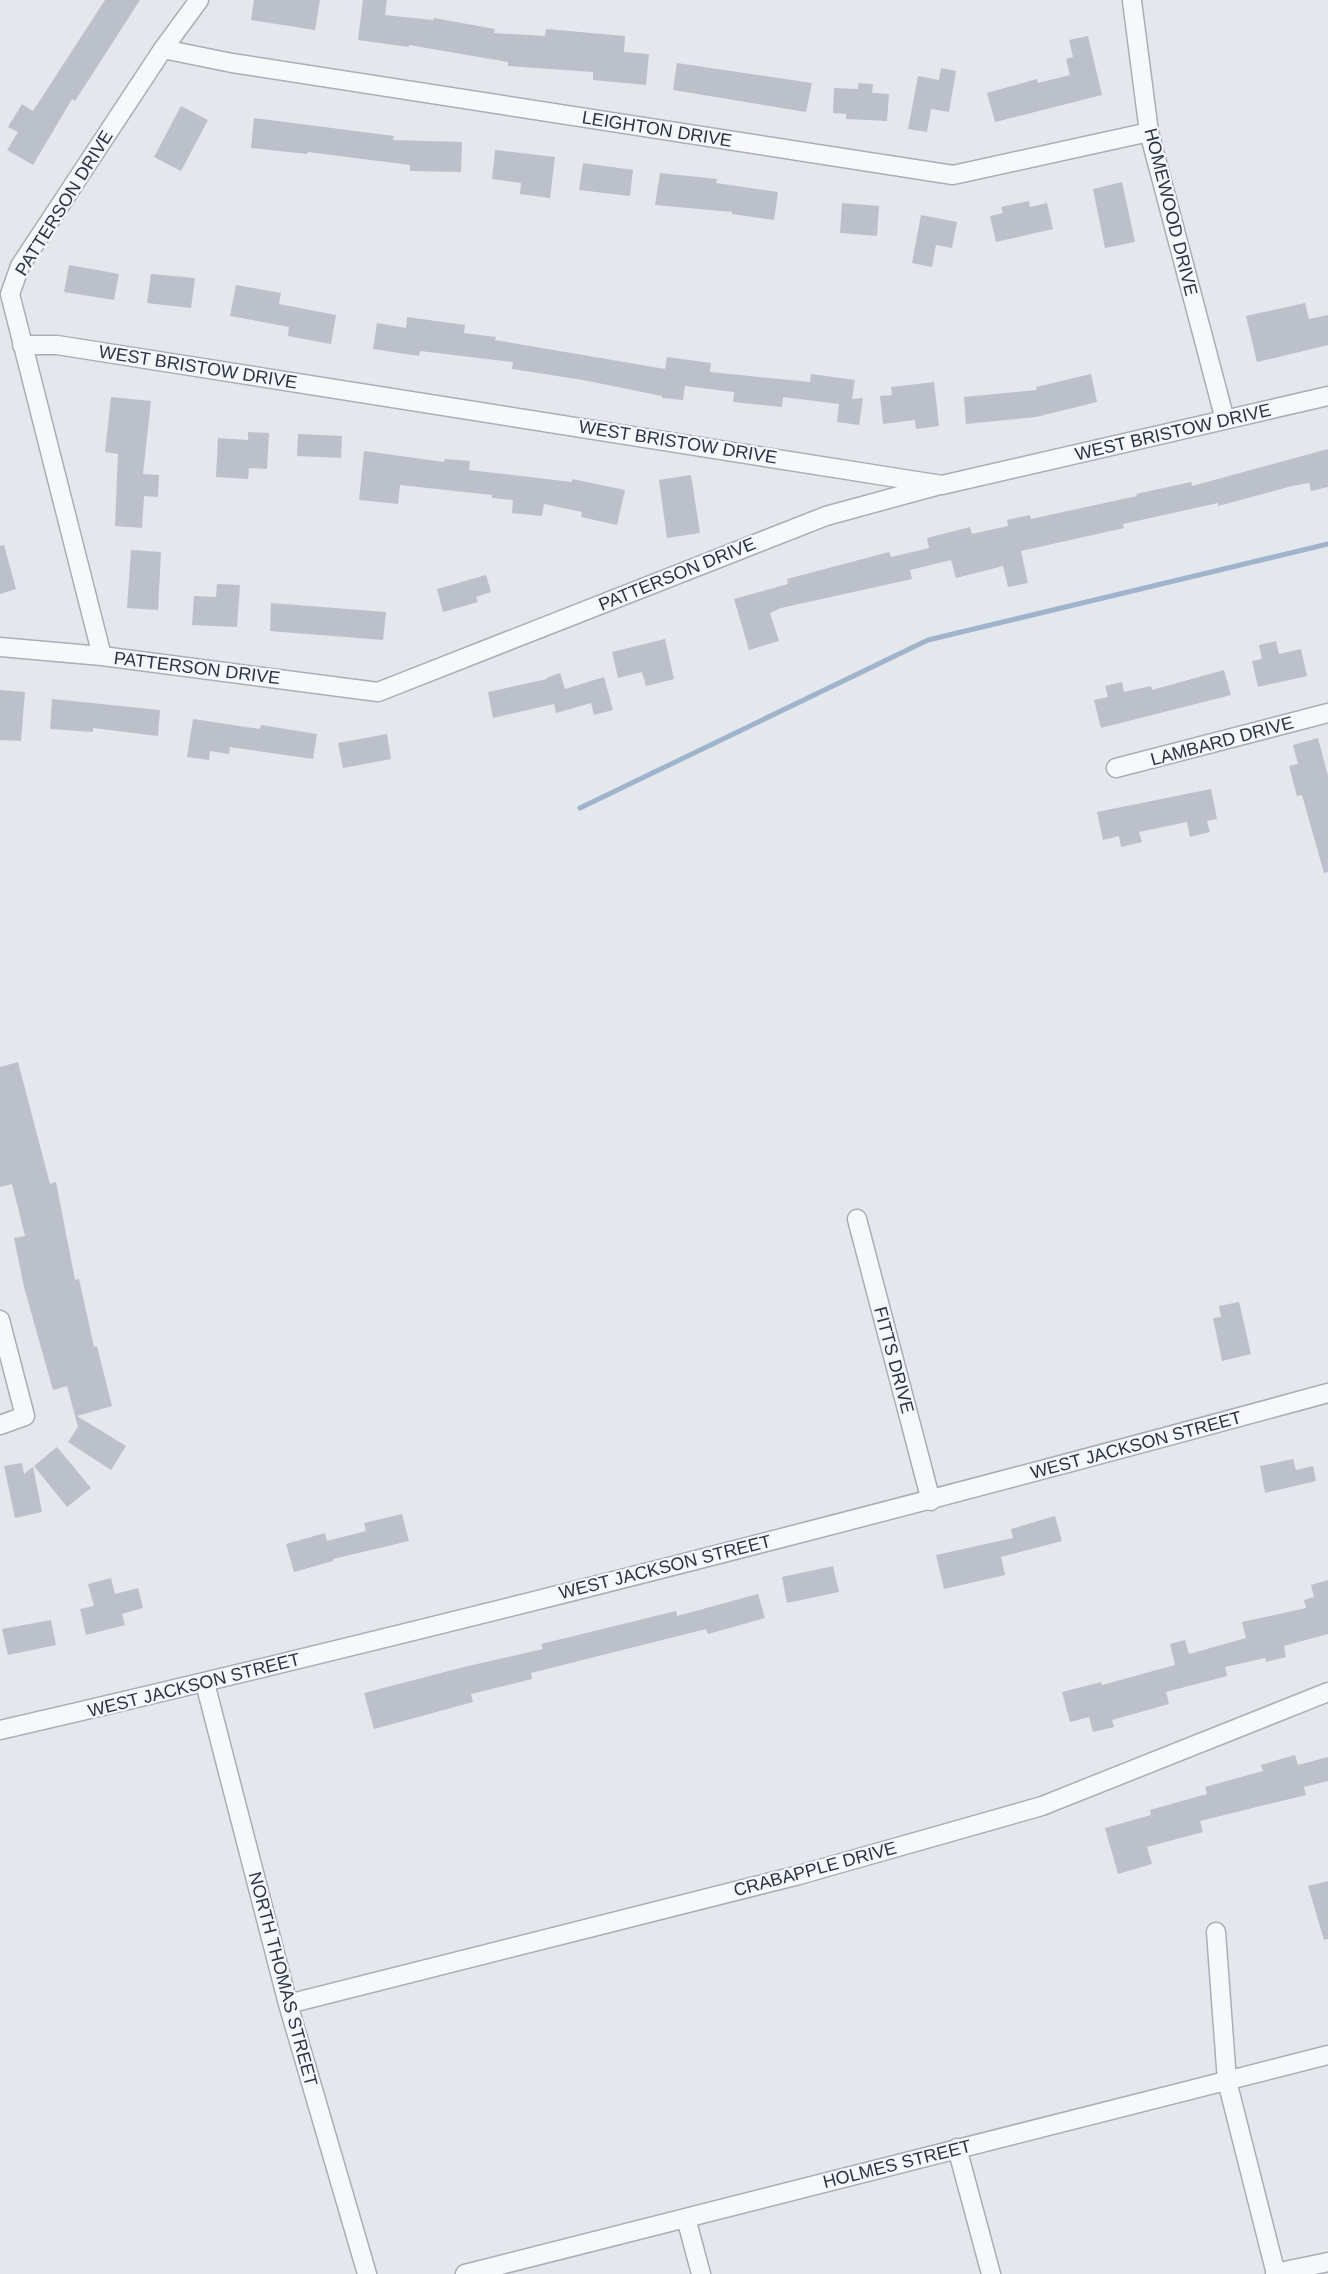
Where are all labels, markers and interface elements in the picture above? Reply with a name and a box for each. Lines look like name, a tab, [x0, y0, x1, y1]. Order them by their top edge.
street label: LEIGHTON DRIVE	[581, 107, 733, 151]
street label: HOMEWOOD DRIVE	[1140, 126, 1202, 298]
street label: PATTERSON DRIVE	[11, 127, 117, 279]
street label: WEST BRISTOW DRIVE	[97, 341, 299, 393]
street label: WEST BRISTOW DRIVE	[1073, 400, 1273, 464]
street label: WEST BRISTOW DRIVE	[577, 416, 779, 468]
street label: PATTERSON DRIVE	[596, 533, 758, 615]
street label: PATTERSON DRIVE	[113, 648, 281, 688]
street label: LAMBARD DRIVE	[1148, 712, 1296, 770]
street label: FITTS DRIVE	[870, 1304, 918, 1416]
street label: WEST JACKSON STREET	[1028, 1407, 1244, 1483]
street label: WEST JACKSON STREET	[557, 1531, 773, 1603]
street label: WEST JACKSON STREET	[86, 1649, 302, 1721]
street label: CRABAPPLE DRIVE	[731, 1838, 899, 1900]
street label: NORTH THOMAS STREET	[245, 1870, 321, 2088]
street label: HOLMES STREET	[821, 2136, 973, 2192]

